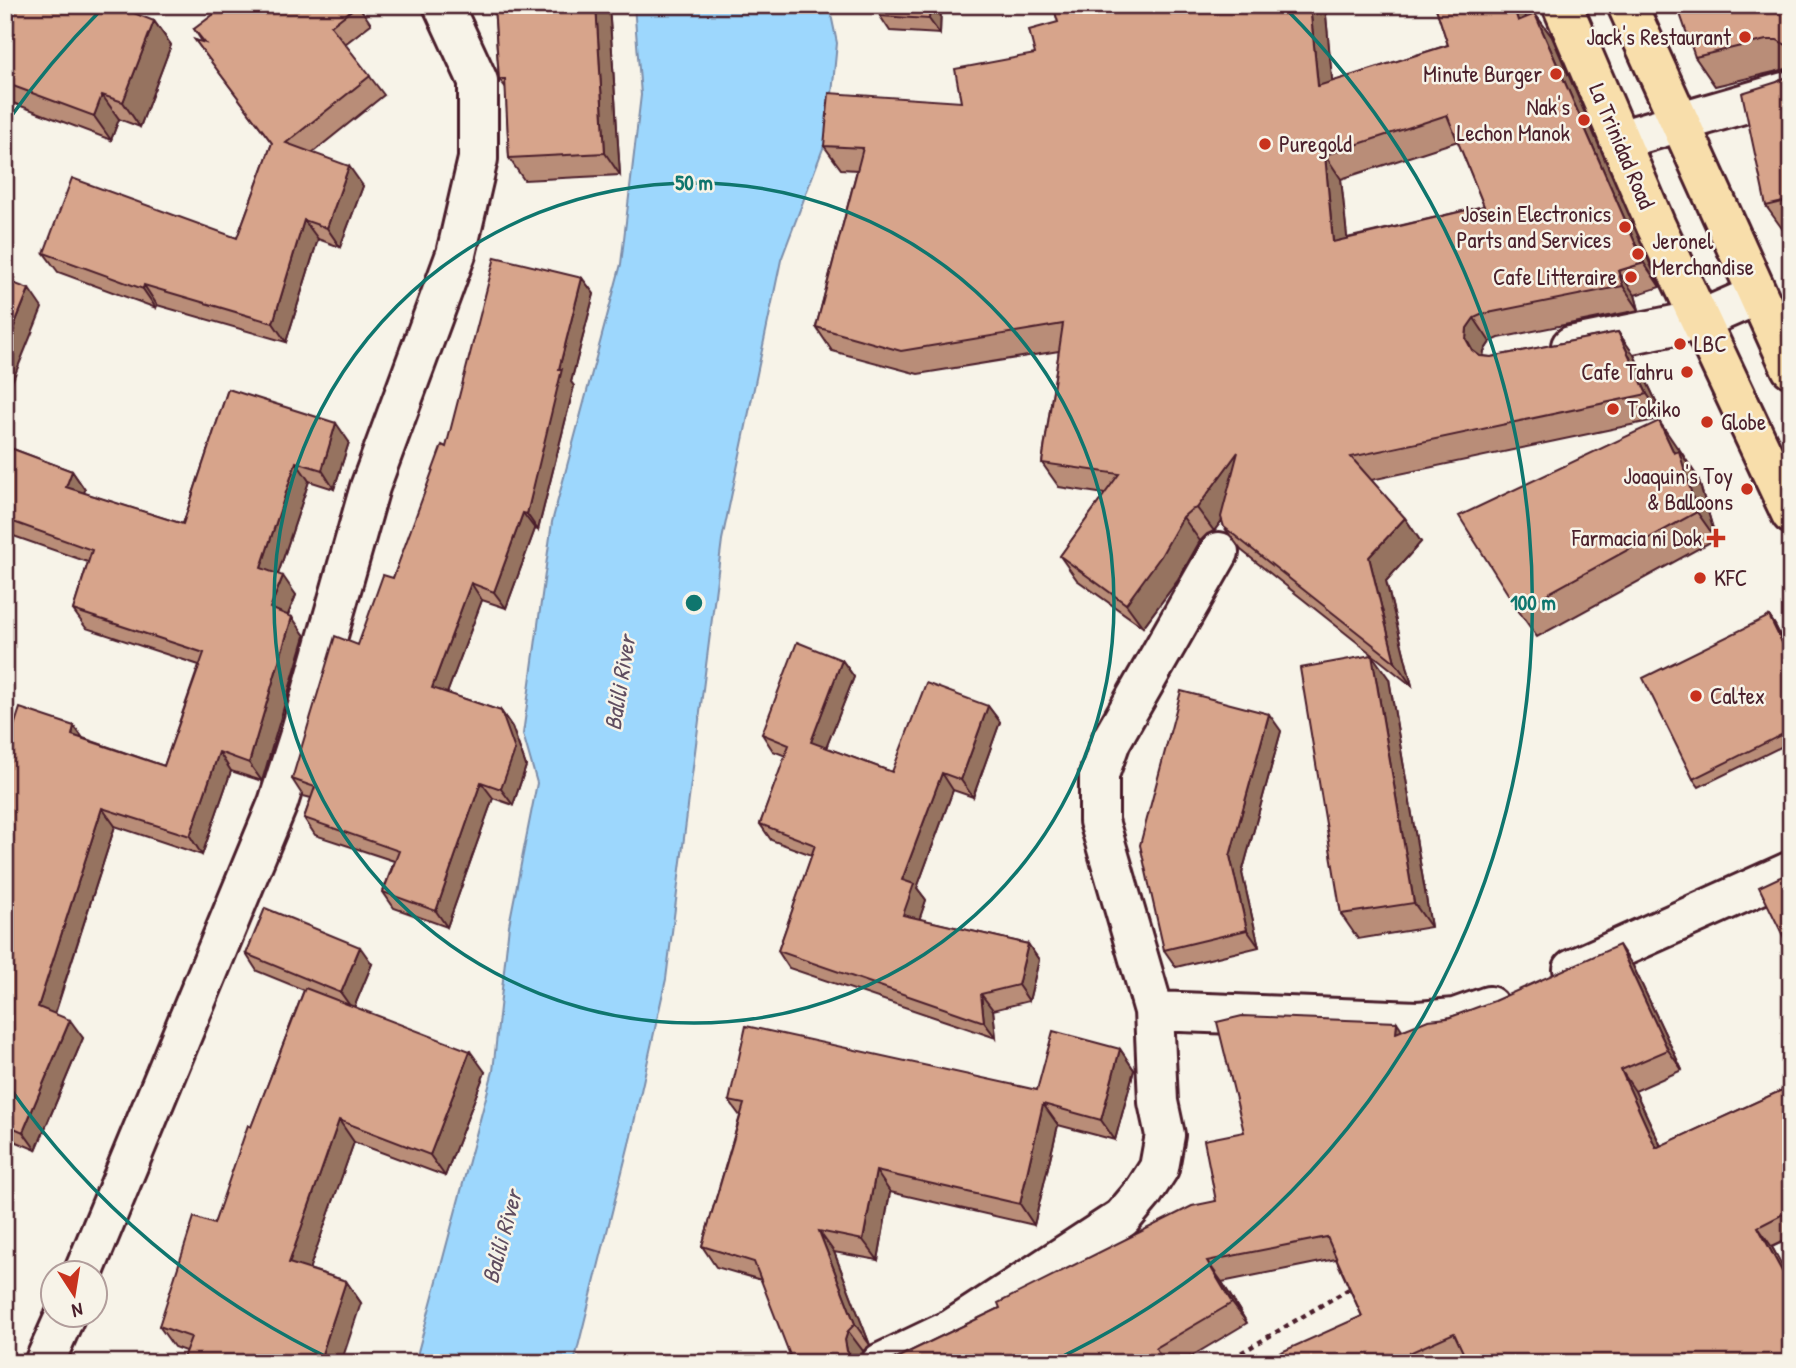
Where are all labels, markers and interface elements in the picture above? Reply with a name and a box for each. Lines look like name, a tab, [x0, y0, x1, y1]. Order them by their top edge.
place label: Jack's Restaurant	[1586, 21, 1732, 52]
marker: Jack's Restaurant	[1737, 29, 1753, 45]
place label: Minute Burger	[1423, 58, 1542, 89]
marker: Minute Burger	[1548, 66, 1564, 82]
street label: La Trinidad Road	[1582, 78, 1663, 213]
place label: Nak's Lechon Manok	[1457, 91, 1570, 148]
marker: Nak's Lechon Manok	[1576, 112, 1592, 128]
place label: Puregold	[1279, 128, 1352, 159]
marker: Puregold	[1257, 136, 1273, 152]
text: 50 m	[675, 168, 713, 197]
place label: Josein Electronics Parts and Services	[1456, 198, 1611, 255]
marker: Josein Electronics Parts and Services	[1617, 219, 1633, 235]
place label: Jeronel Merchandise	[1652, 225, 1754, 282]
marker: Jeronel Merchandise	[1630, 246, 1646, 262]
place label: Cafe Litteraire	[1493, 261, 1617, 292]
marker: Cafe Litteraire	[1623, 269, 1639, 285]
place label: LBC	[1694, 328, 1727, 359]
marker: LBC	[1672, 336, 1688, 352]
place label: Cafe Tahru	[1581, 356, 1673, 387]
marker: Cafe Tahru	[1679, 364, 1695, 380]
place label: Tokiko	[1627, 393, 1681, 424]
marker: Tokiko	[1605, 401, 1621, 417]
place label: Globe	[1721, 406, 1766, 437]
marker: Globe	[1699, 414, 1715, 430]
place label: Joaquin's Toy & Balloons	[1623, 460, 1733, 517]
marker: Joaquin's Toy & Balloons	[1739, 481, 1755, 497]
place label: Farmacia ni Dok	[1571, 522, 1702, 553]
marker: Farmacia ni Dok	[1708, 530, 1724, 546]
place label: KFC	[1714, 562, 1747, 593]
marker: KFC	[1692, 570, 1708, 586]
text: 100 m	[1510, 588, 1556, 617]
centre of rings	[682, 591, 706, 615]
water label: Balili River	[596, 631, 643, 732]
place label: Caltex	[1710, 680, 1765, 711]
marker: Caltex	[1688, 688, 1704, 704]
water label: Balili River	[473, 1184, 530, 1287]
north arrow	[38, 1260, 108, 1330]
text: N	[70, 1297, 85, 1324]

